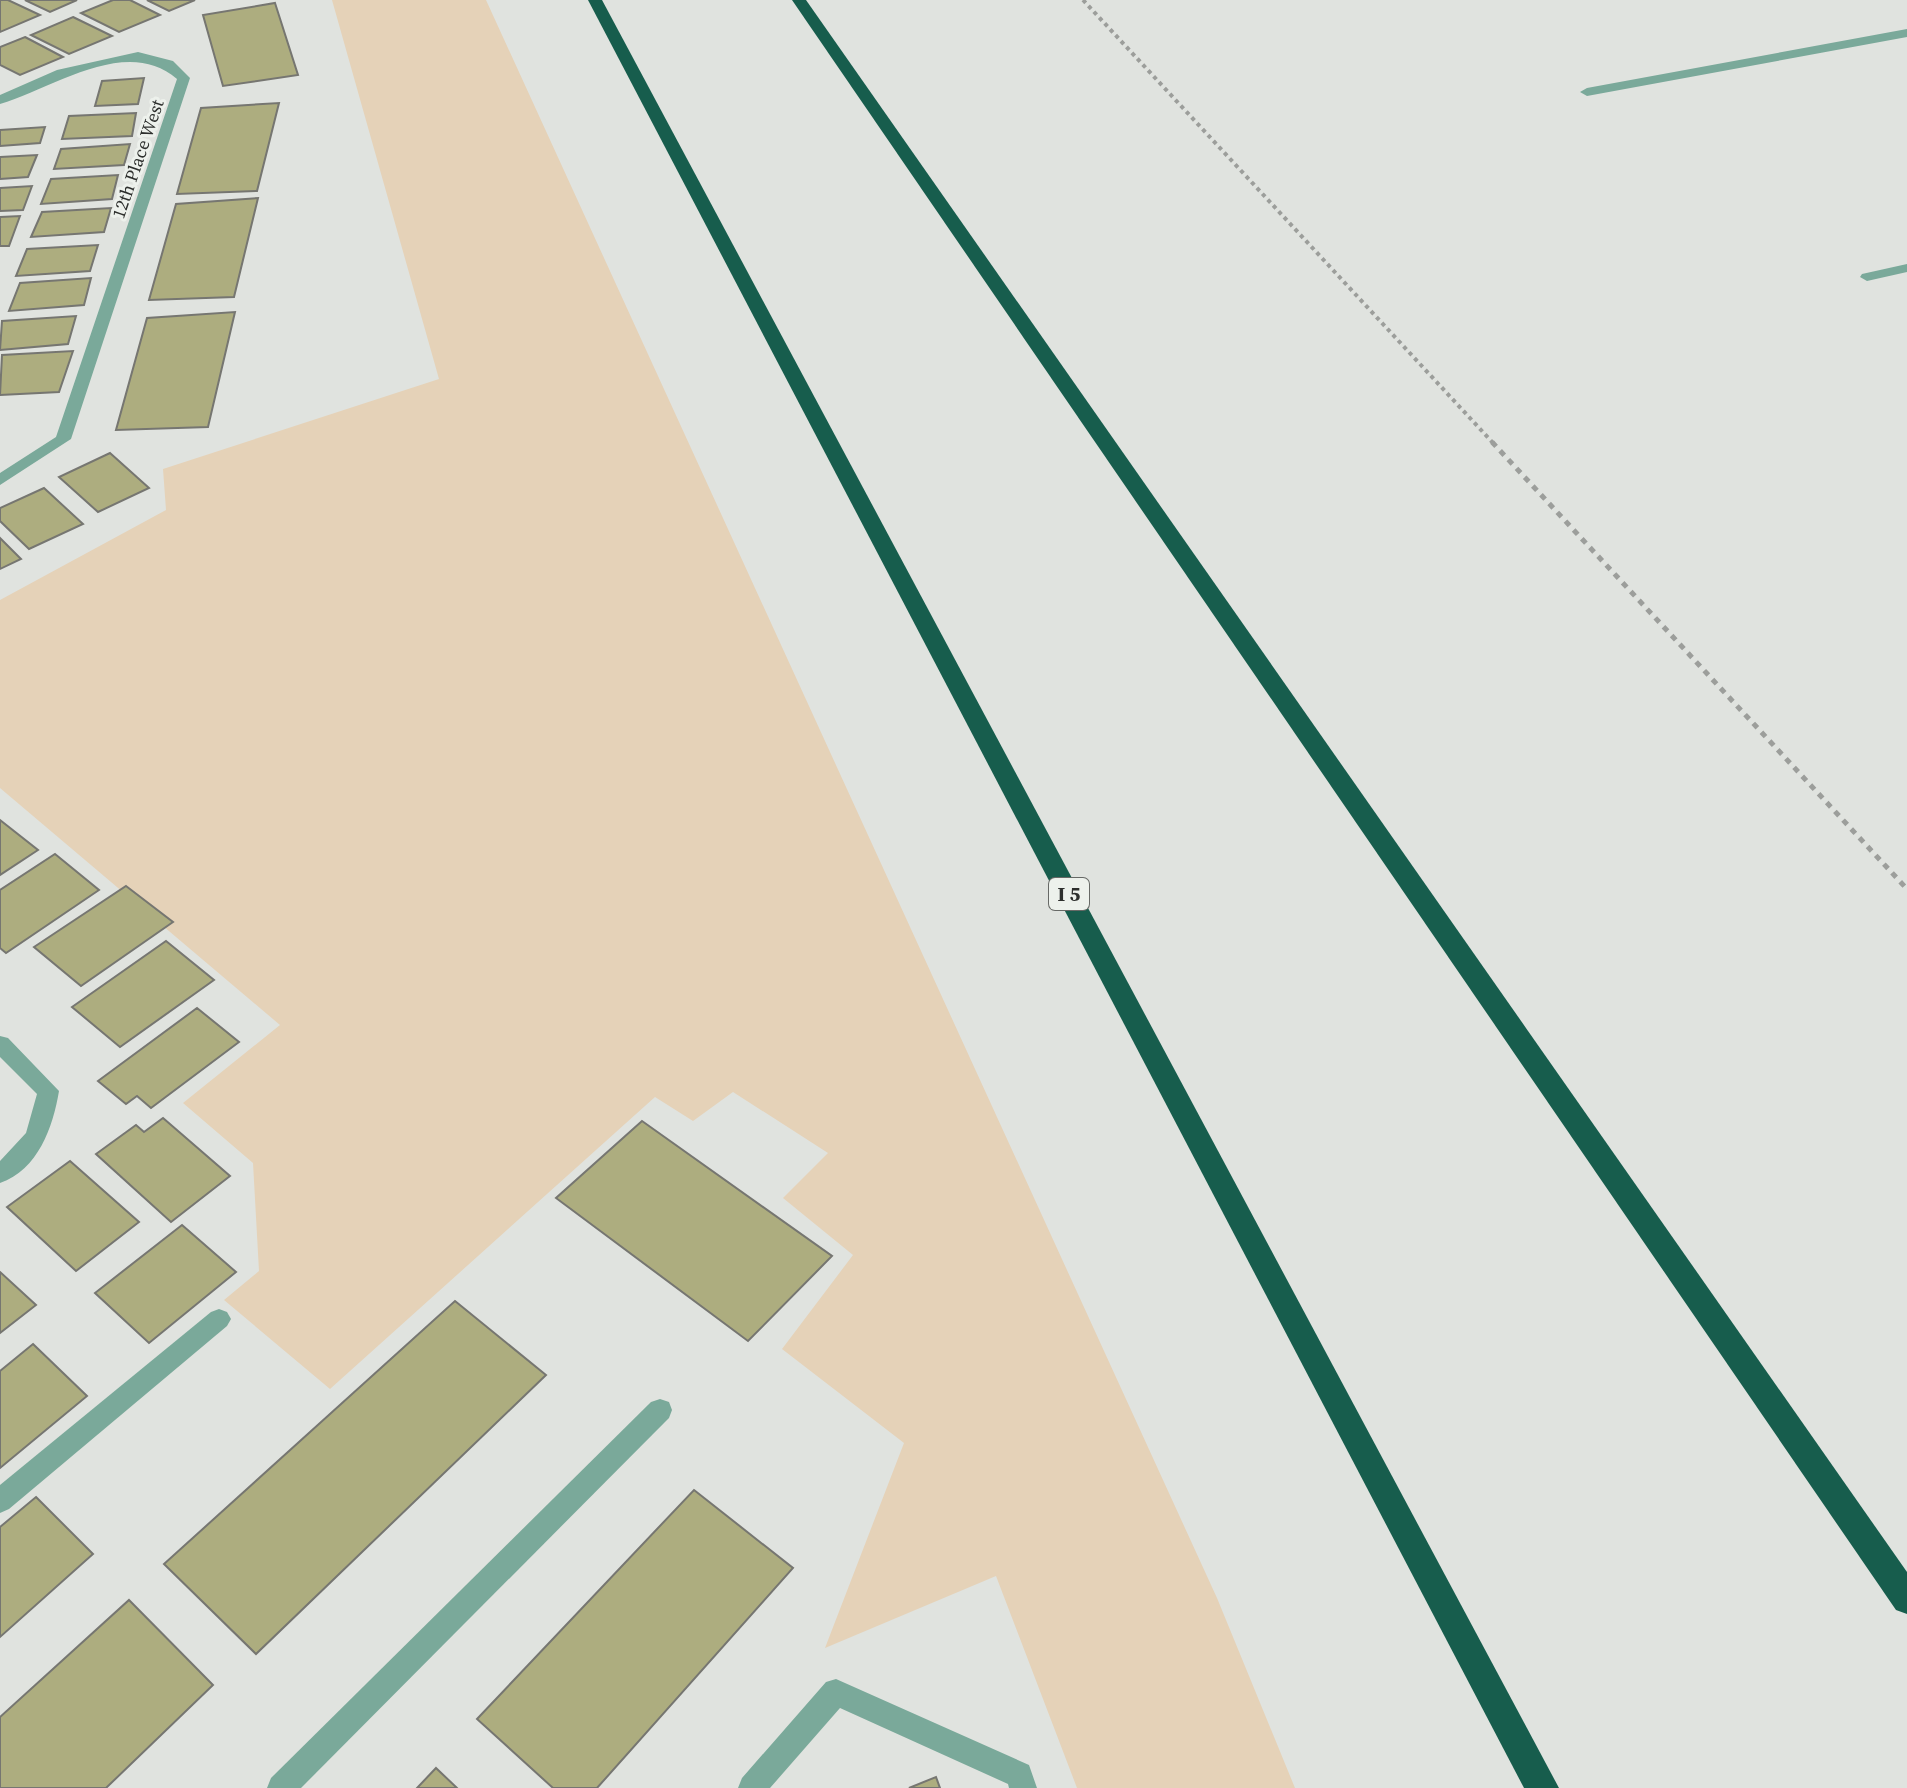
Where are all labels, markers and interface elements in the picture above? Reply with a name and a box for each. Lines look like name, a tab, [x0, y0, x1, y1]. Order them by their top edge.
street label: 12th Place West	[105, 96, 170, 222]
road number: I 5	[1049, 878, 1089, 910]

